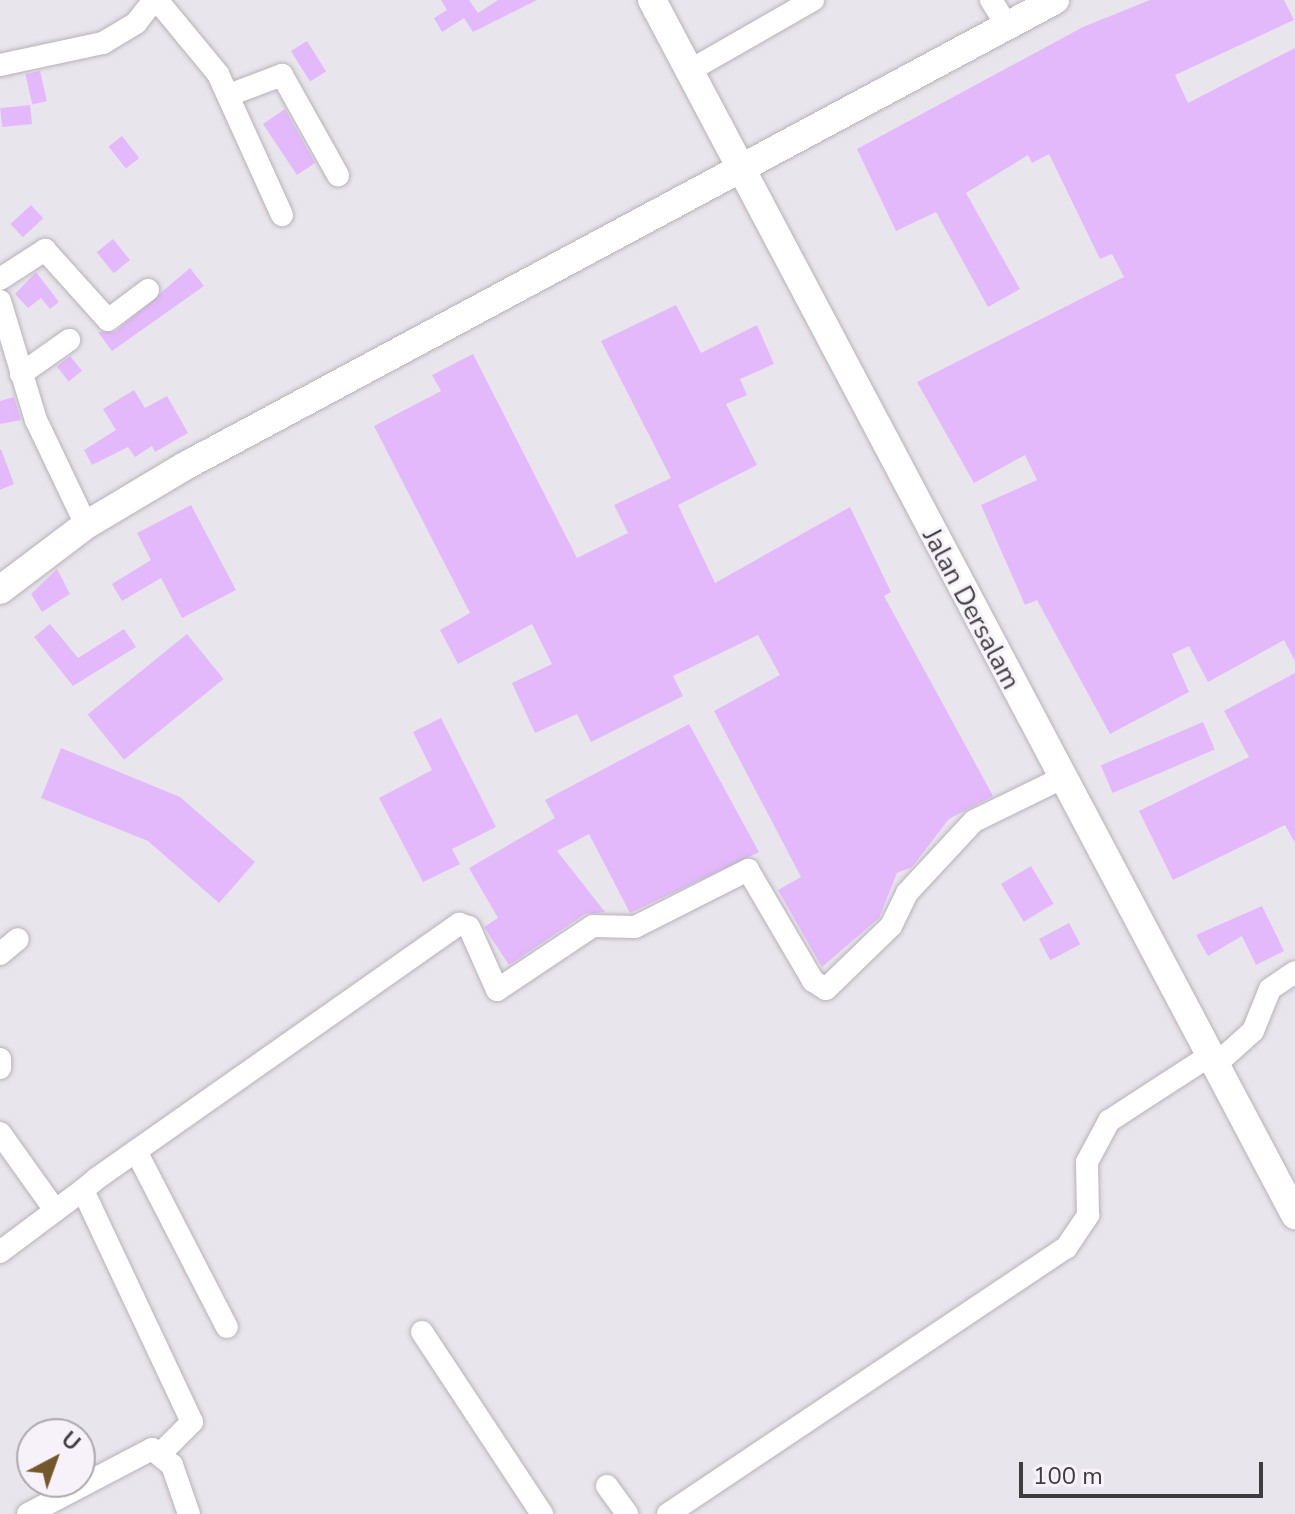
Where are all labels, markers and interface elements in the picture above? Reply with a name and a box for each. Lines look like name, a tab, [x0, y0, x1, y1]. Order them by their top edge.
street label: Jalan Dersalam	[916, 523, 1026, 695]
north arrow	[16, 1418, 96, 1498]
text: U	[54, 1425, 86, 1458]
scale bar	[1023, 1446, 1267, 1496]
text: 100 m	[1033, 1460, 1103, 1492]

